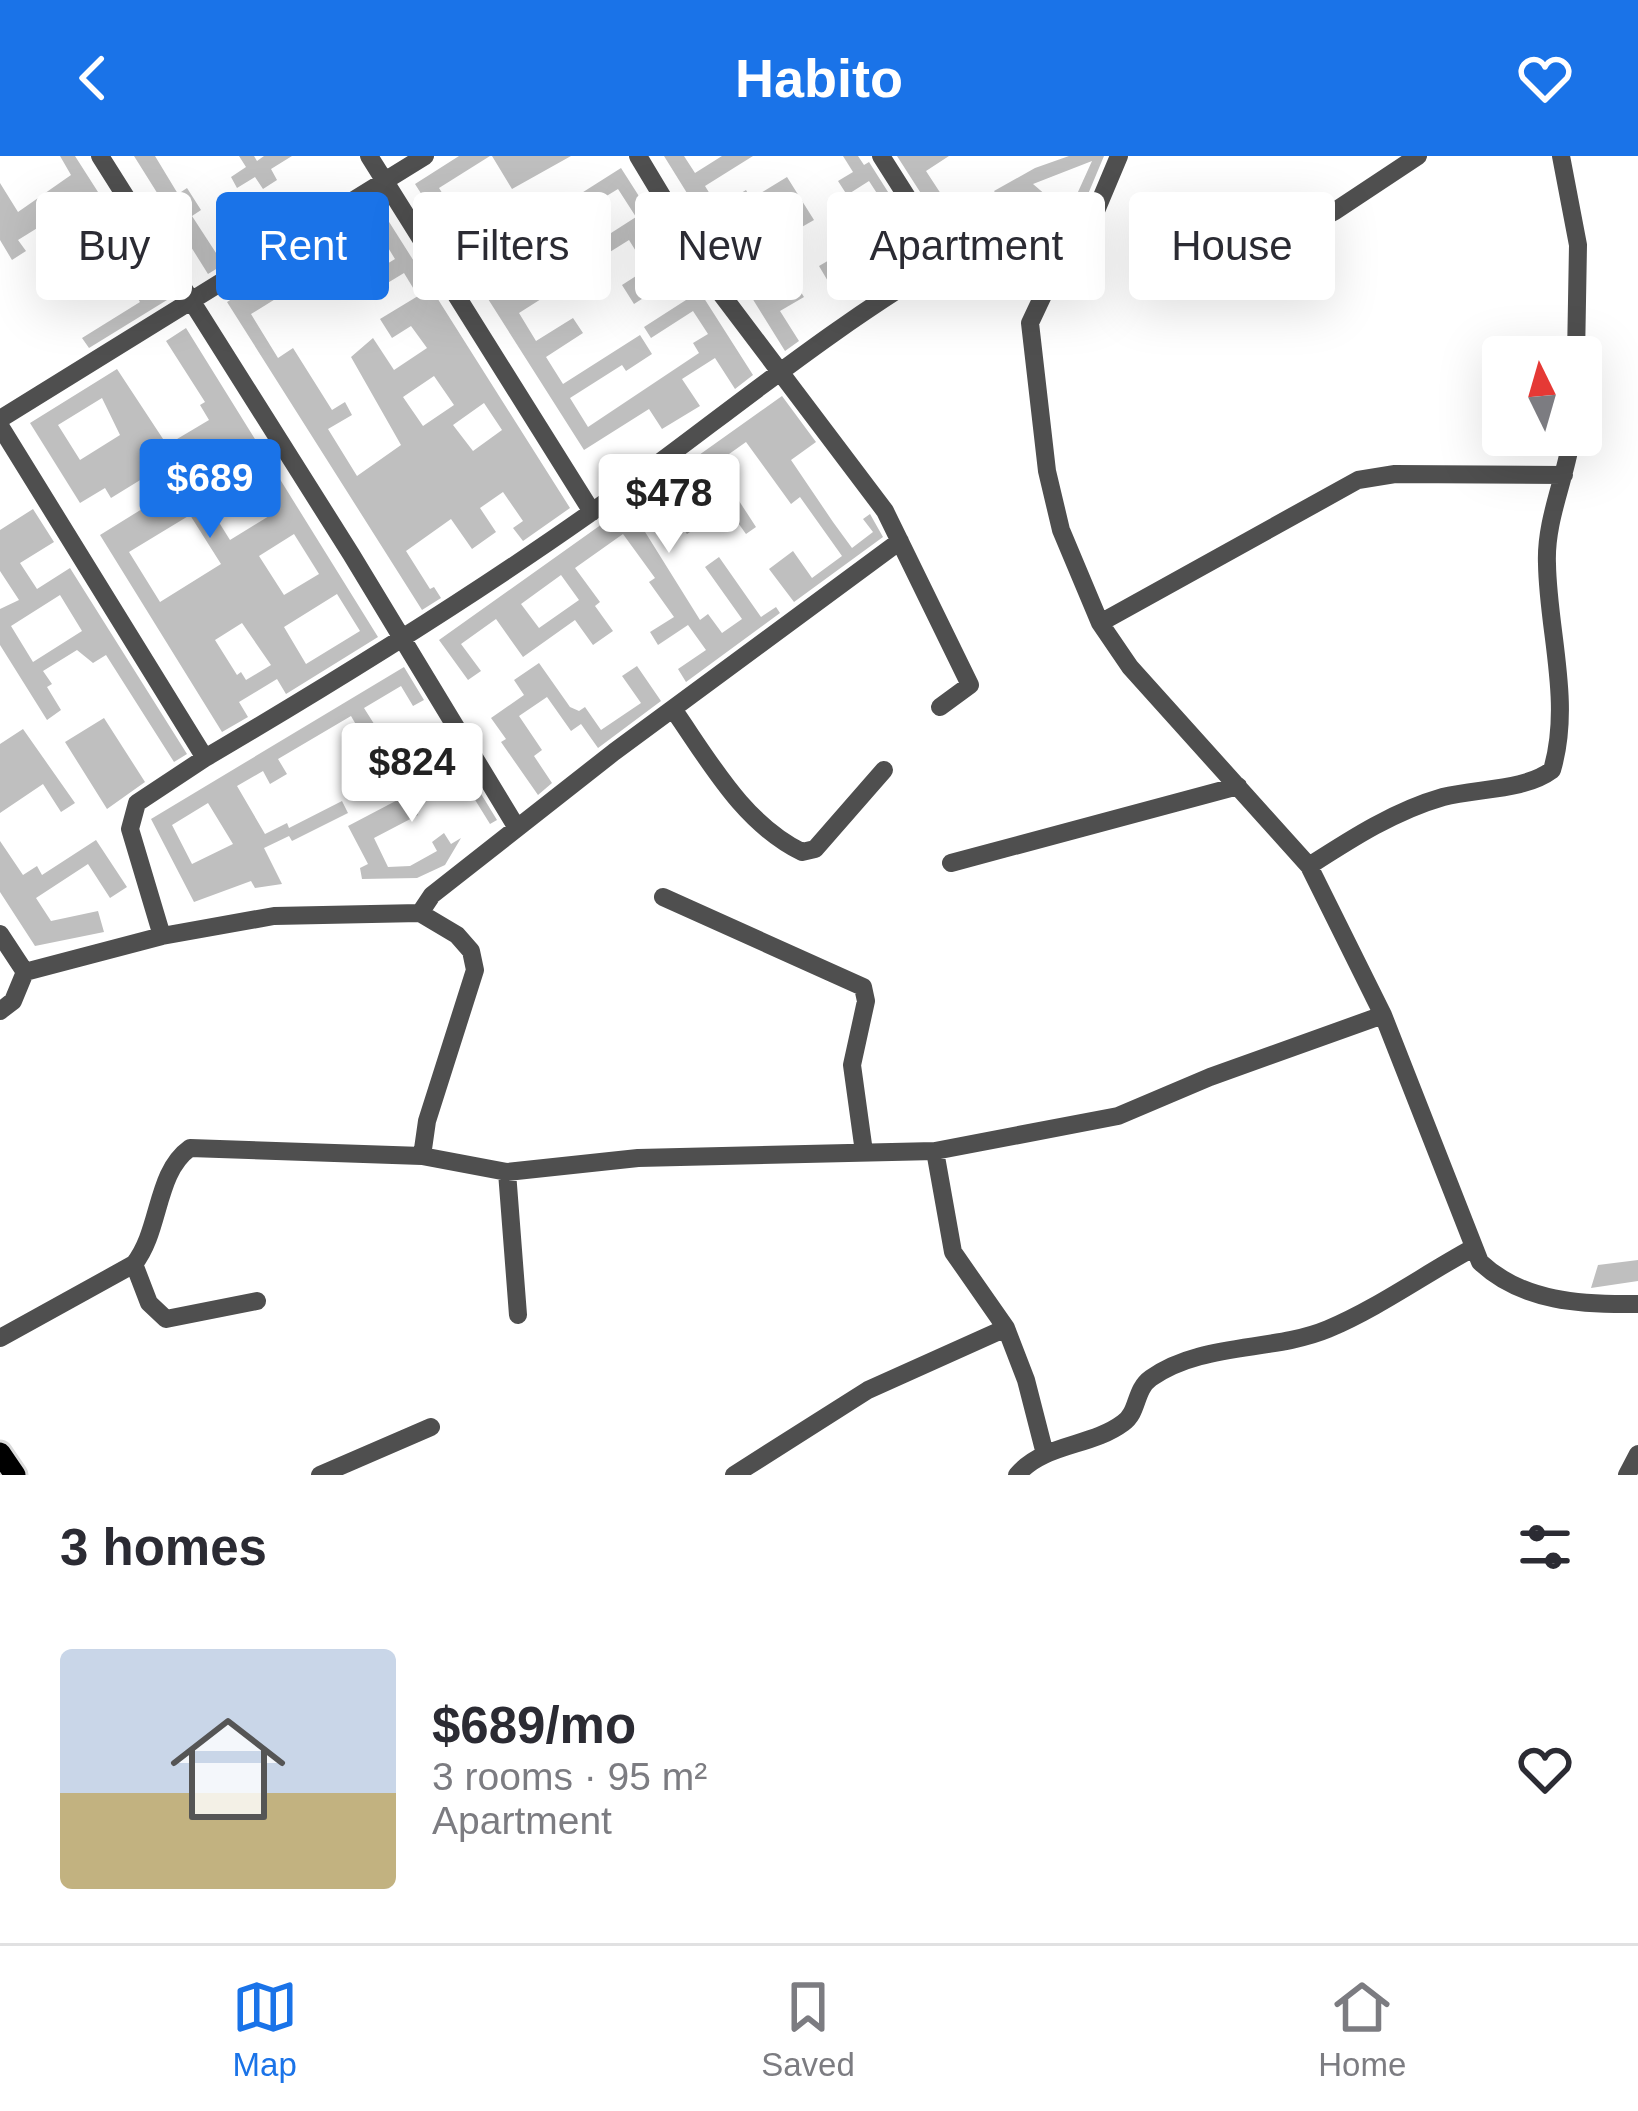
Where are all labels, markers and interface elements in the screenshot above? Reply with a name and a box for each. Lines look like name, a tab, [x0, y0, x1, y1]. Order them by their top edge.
icon: back	[60, 45, 126, 111]
icon: heart	[1512, 45, 1578, 111]
text: Habito	[735, 48, 903, 108]
chip: Buy	[36, 192, 192, 300]
chip: Rent	[216, 192, 389, 300]
chip: Filters	[413, 192, 611, 300]
chip: New	[635, 192, 803, 300]
chip: Apartment	[827, 192, 1105, 300]
chip: House	[1129, 192, 1335, 300]
north arrow	[1482, 336, 1602, 456]
map controls	[1482, 336, 1602, 456]
pin: $689	[139, 439, 281, 541]
pin: $478	[598, 454, 740, 556]
text: $689	[167, 456, 253, 499]
text: $478	[626, 471, 712, 514]
pin: $824	[341, 723, 483, 825]
text: $824	[369, 740, 455, 783]
icon: filters	[1512, 1514, 1578, 1580]
text: 3 homes	[60, 1519, 267, 1576]
icon: home	[156, 1697, 300, 1841]
text: $689/mo	[432, 1697, 636, 1754]
icon: heart	[1512, 1736, 1578, 1802]
text: 3 rooms · 95 m²	[432, 1755, 707, 1798]
text: Apartment	[432, 1799, 612, 1842]
tab: Map	[232, 1974, 298, 2084]
tab: Saved	[761, 1974, 855, 2084]
tab: Home	[1318, 1974, 1406, 2084]

